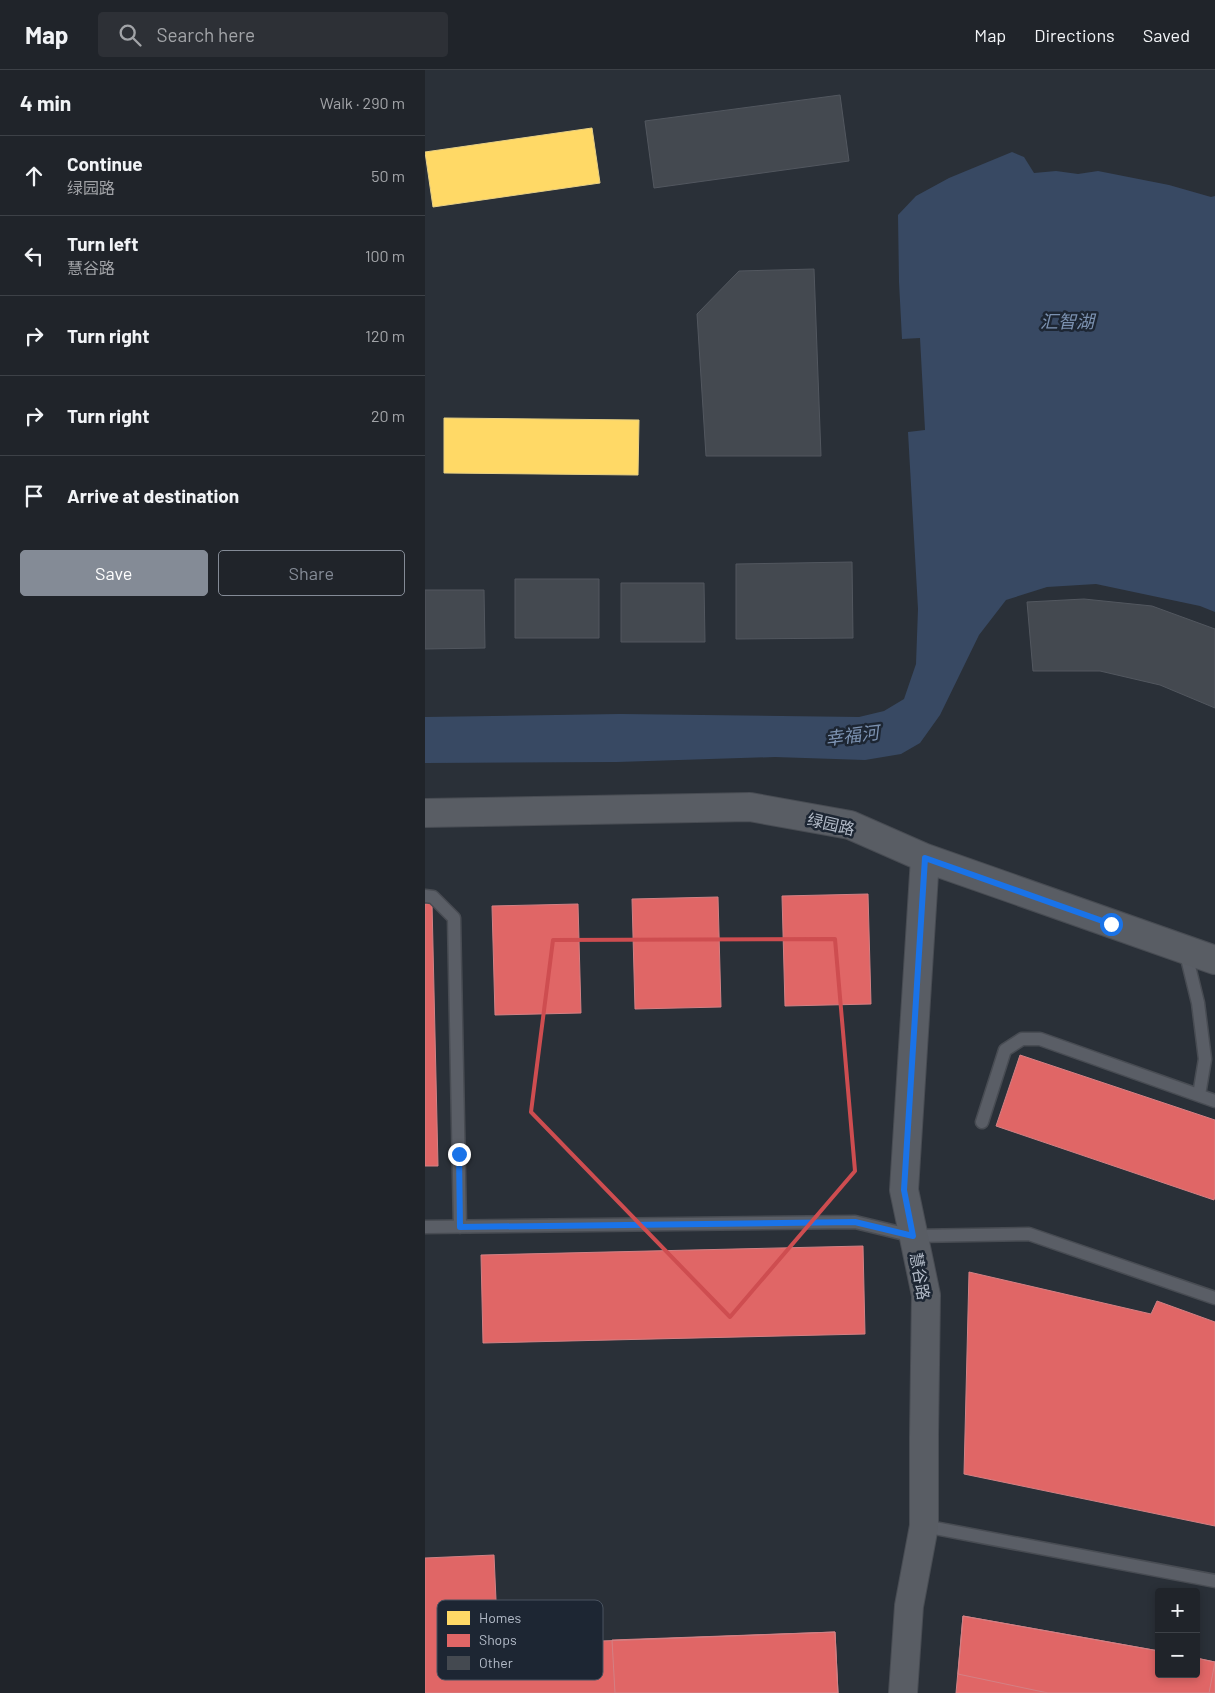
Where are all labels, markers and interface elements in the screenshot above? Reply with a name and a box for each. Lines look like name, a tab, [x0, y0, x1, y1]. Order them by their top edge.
search box	[98, 12, 448, 57]
text: Map	[25, 20, 68, 49]
icon: search	[116, 21, 144, 49]
text: Search here	[156, 23, 255, 46]
text: Map	[974, 24, 1006, 46]
text: Directions	[1034, 24, 1115, 46]
text: Saved	[1143, 24, 1190, 46]
text: 4 min	[20, 90, 71, 115]
text: Walk · 290 m	[320, 93, 405, 112]
text: Continue	[67, 152, 143, 175]
icon: ahead	[20, 162, 48, 190]
text: 50 m	[371, 166, 405, 185]
text: 绿园路	[67, 178, 115, 197]
text: Turn left	[67, 232, 138, 255]
icon: left	[20, 242, 48, 270]
text: 100 m	[365, 246, 405, 265]
text: 慧谷路	[67, 258, 115, 277]
water label: 汇智湖	[1040, 310, 1097, 332]
icon: right	[20, 322, 48, 350]
text: Turn right	[67, 324, 149, 347]
text: 120 m	[365, 326, 405, 345]
icon: right	[20, 402, 48, 430]
text: Turn right	[67, 404, 149, 427]
text: 20 m	[371, 406, 405, 425]
icon: arrive	[20, 482, 48, 510]
text: Arrive at destination	[67, 484, 239, 507]
button: Save	[20, 550, 208, 596]
button: Share	[218, 550, 405, 596]
water label: 幸福河	[824, 720, 883, 749]
street label: 绿园路	[806, 809, 857, 838]
route start	[1100, 913, 1123, 936]
route end	[448, 1143, 471, 1166]
street label: 慧谷路	[907, 1251, 934, 1301]
map controls	[1155, 1588, 1200, 1678]
button: +	[1155, 1588, 1200, 1633]
legend	[437, 1600, 603, 1680]
text: Homes	[479, 1609, 522, 1626]
text: Shops	[479, 1631, 517, 1648]
button: −	[1155, 1633, 1200, 1678]
text: Other	[479, 1654, 513, 1671]

